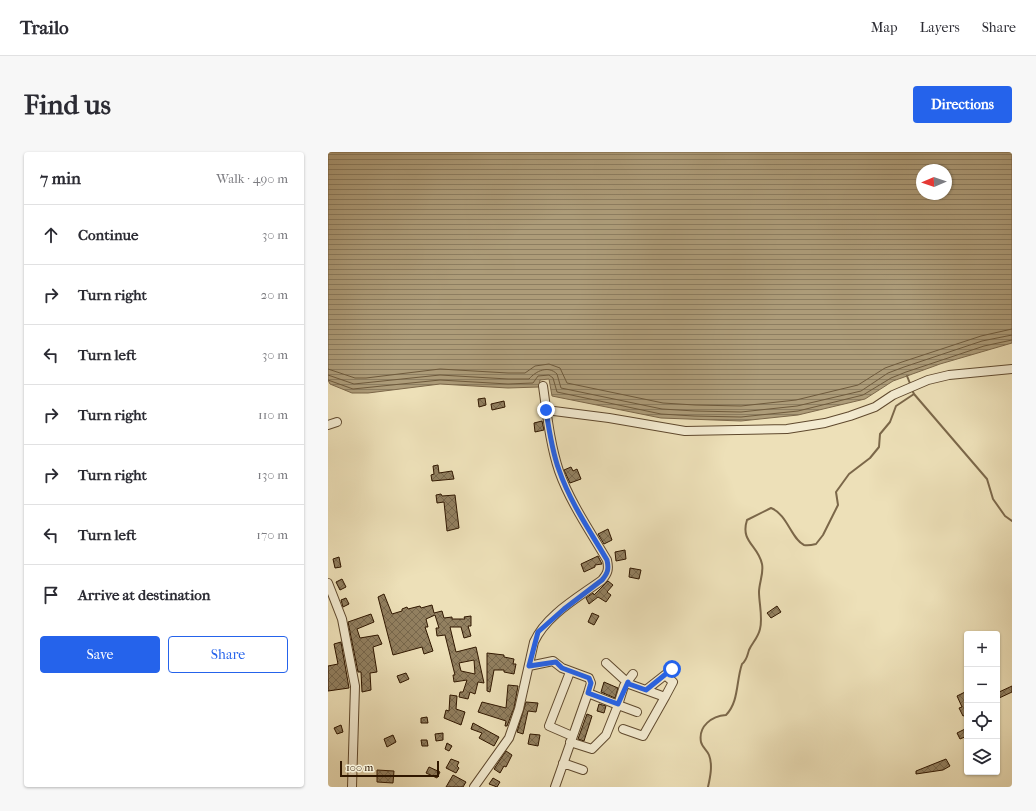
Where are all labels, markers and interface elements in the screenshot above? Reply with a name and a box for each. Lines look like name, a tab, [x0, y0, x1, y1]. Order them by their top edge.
text: Trailo	[20, 17, 69, 39]
text: Map	[871, 19, 898, 36]
text: Layers	[920, 19, 960, 36]
text: Share	[982, 19, 1016, 36]
button: Directions	[913, 86, 1012, 123]
text: Find us	[24, 88, 111, 121]
north arrow	[916, 164, 952, 200]
text: 7 min	[40, 168, 81, 188]
text: Walk · 490 m	[216, 171, 288, 186]
icon: ahead	[40, 224, 62, 246]
text: Continue	[78, 226, 138, 244]
text: 30 m	[262, 227, 288, 242]
icon: right	[40, 284, 62, 306]
text: Turn right	[78, 286, 147, 304]
text: 20 m	[261, 287, 288, 302]
icon: left	[40, 344, 62, 366]
text: Turn left	[78, 346, 136, 364]
text: 30 m	[262, 347, 288, 362]
route end	[537, 401, 555, 419]
icon: right	[40, 404, 62, 426]
text: Turn right	[78, 406, 147, 424]
text: 110 m	[258, 407, 288, 422]
icon: right	[40, 464, 62, 486]
text: Turn right	[78, 466, 147, 484]
text: 130 m	[257, 467, 288, 482]
icon: left	[40, 524, 62, 546]
text: Turn left	[78, 526, 136, 544]
text: 170 m	[256, 527, 288, 542]
icon: arrive	[40, 584, 62, 606]
text: Arrive at destination	[78, 586, 210, 604]
map controls	[964, 631, 1000, 775]
button: +	[964, 631, 1000, 667]
button: Save	[40, 636, 160, 673]
button: Share	[168, 636, 288, 673]
route start	[663, 660, 681, 678]
button: −	[964, 667, 1000, 703]
button: locate	[964, 703, 1000, 739]
button: layers	[964, 739, 1000, 775]
scale bar	[340, 759, 439, 778]
text: 100 m	[346, 761, 374, 774]

